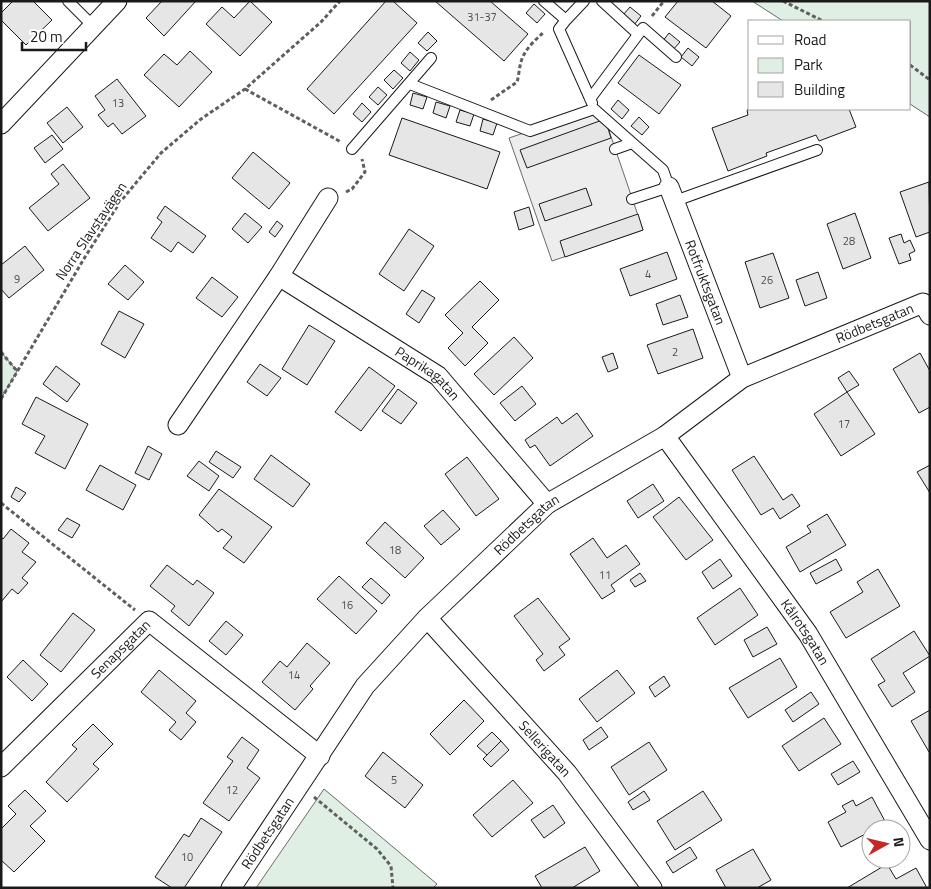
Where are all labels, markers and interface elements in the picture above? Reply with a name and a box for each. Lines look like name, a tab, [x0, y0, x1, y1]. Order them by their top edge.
house number: 31-37	[467, 9, 497, 25]
scale bar	[22, 20, 86, 52]
legend	[748, 20, 911, 110]
text: 20 m	[30, 25, 63, 48]
text: Road	[794, 28, 826, 51]
text: Park	[794, 53, 823, 76]
text: Building	[794, 78, 845, 101]
house number: 13	[112, 95, 124, 111]
street label: Norra Slavstavägen	[50, 177, 131, 284]
house number: 28	[843, 233, 855, 249]
street label: Rotfruktsgatan	[680, 237, 732, 328]
house number: 4	[645, 266, 651, 282]
house number: 9	[14, 271, 20, 287]
house number: 26	[761, 272, 773, 288]
street label: Rödbetsgatan	[832, 297, 917, 348]
street label: Paprikagatan	[391, 341, 465, 405]
house number: 2	[672, 344, 678, 360]
house number: 17	[838, 416, 850, 432]
street label: Rödbetsgatan	[488, 488, 563, 560]
house number: 18	[389, 542, 401, 558]
house number: 11	[599, 567, 611, 583]
street label: Kålrotsgatan	[776, 594, 835, 669]
house number: 16	[341, 597, 353, 613]
street label: Senapsgatan	[86, 614, 155, 683]
house number: 14	[288, 667, 300, 683]
street label: Sellerigatan	[514, 715, 577, 781]
house number: 5	[391, 772, 397, 788]
house number: 12	[226, 782, 238, 798]
street label: Rödbetsgatan	[235, 792, 299, 873]
north arrow	[861, 819, 911, 869]
text: N	[888, 836, 910, 848]
house number: 10	[181, 849, 193, 865]

